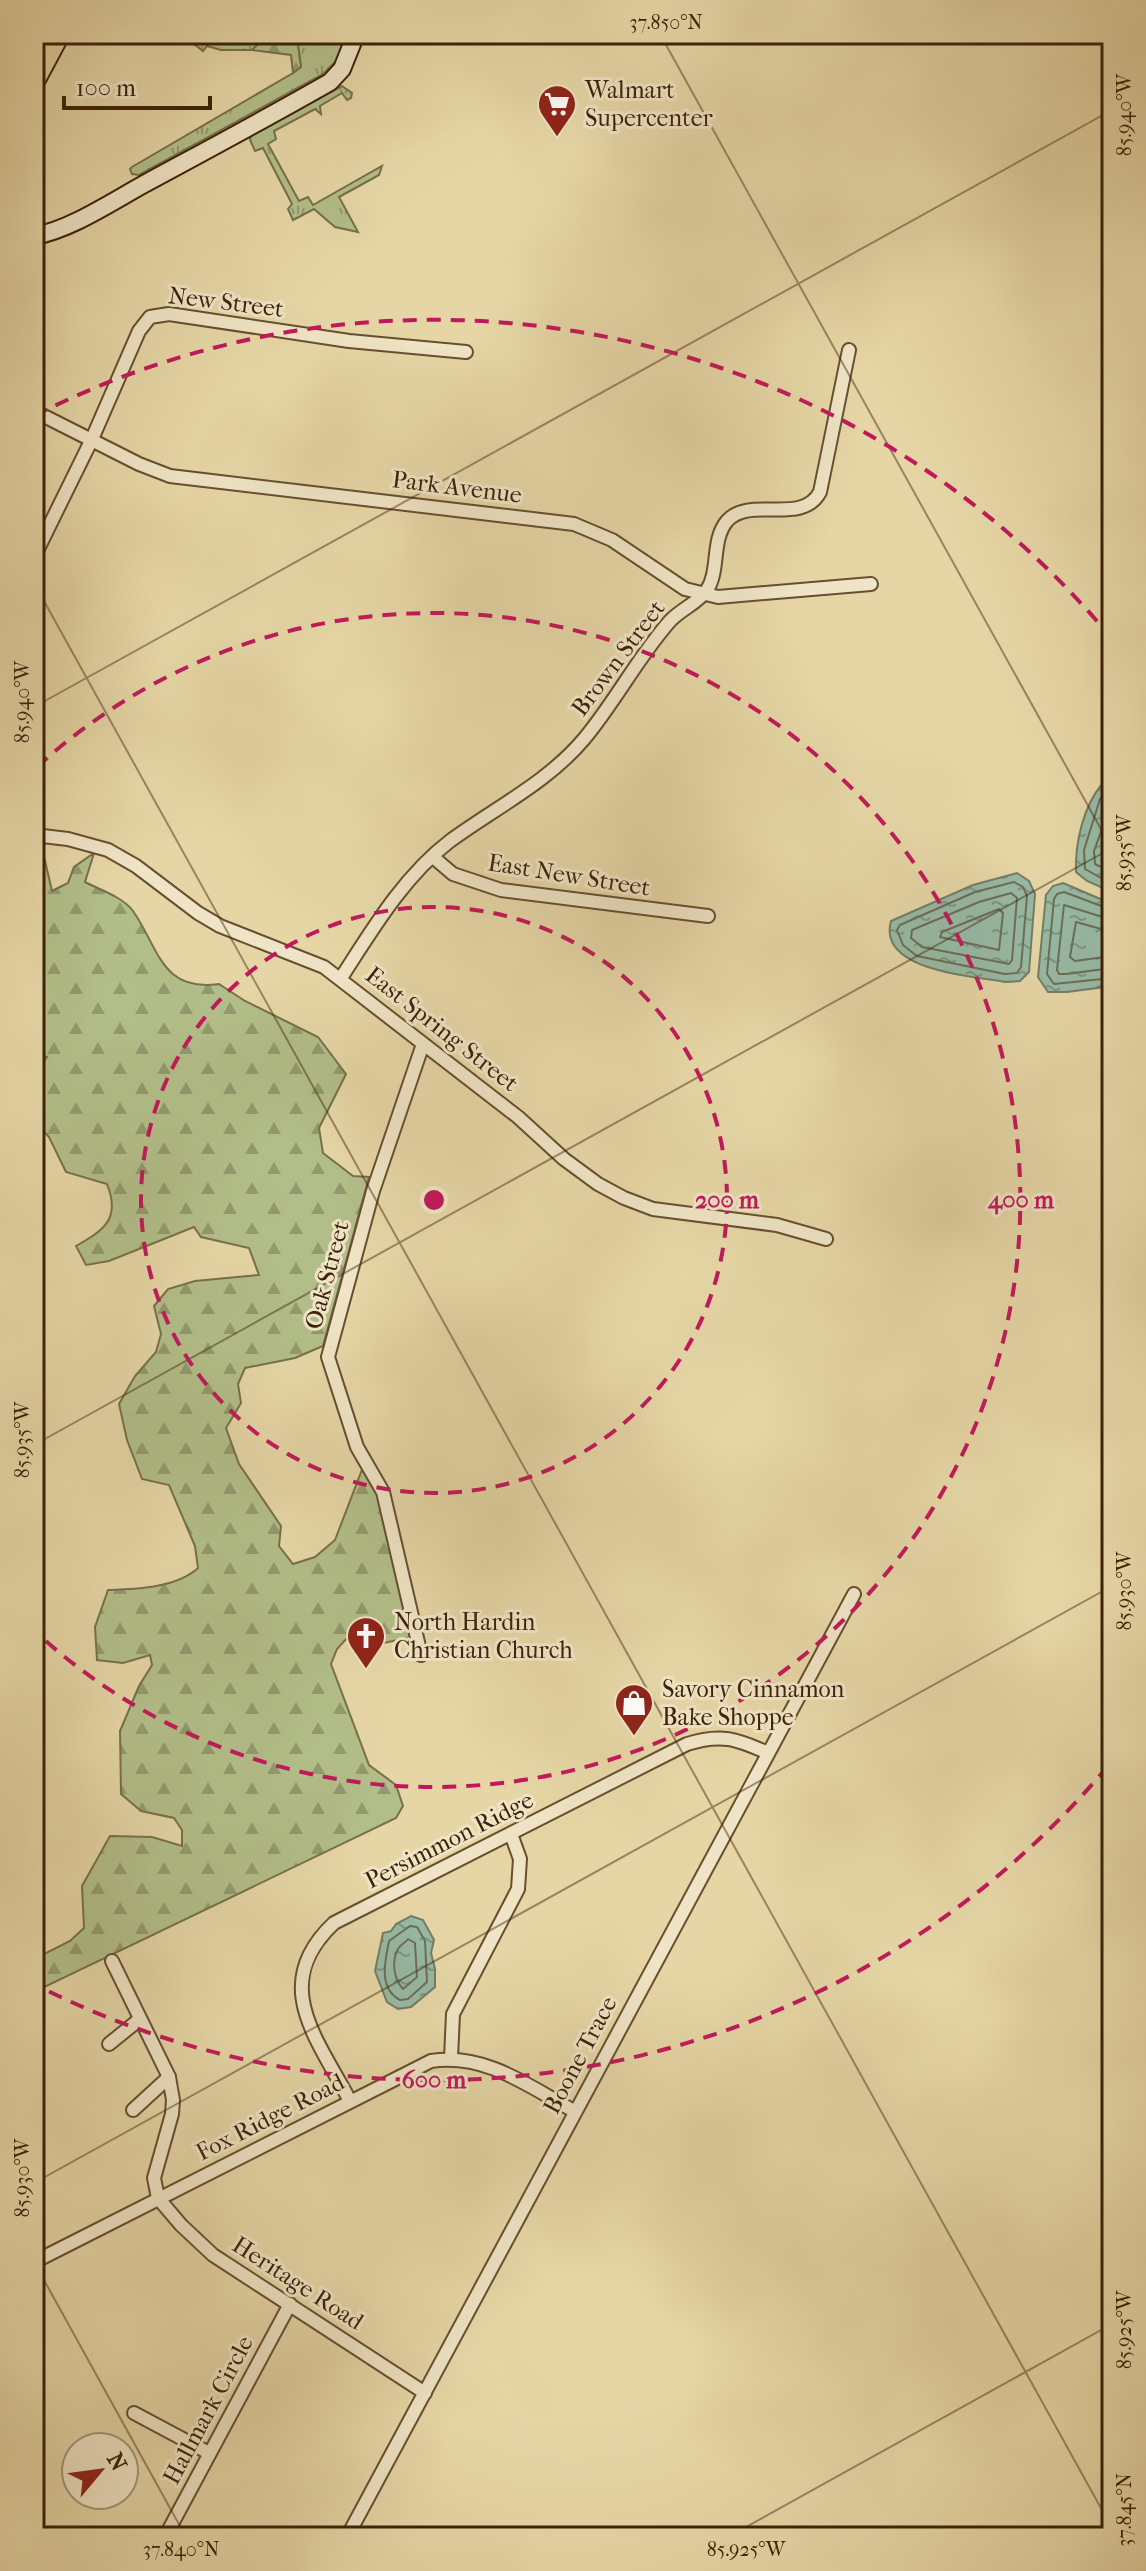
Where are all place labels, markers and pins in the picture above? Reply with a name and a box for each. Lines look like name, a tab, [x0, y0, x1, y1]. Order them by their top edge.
place label: Walmart Supercenter	[584, 76, 714, 132]
supermarket icon: Walmart Supercenter	[536, 83, 578, 138]
centre of rings	[420, 1186, 448, 1214]
place label: North Hardin Christian Church	[394, 1608, 573, 1664]
church icon: North Hardin Christian Church	[345, 1615, 387, 1670]
place label: Savory Cinnamon Bake Shoppe	[662, 1675, 845, 1731]
shop icon: Savory Cinnamon Bake Shoppe	[613, 1682, 655, 1737]

